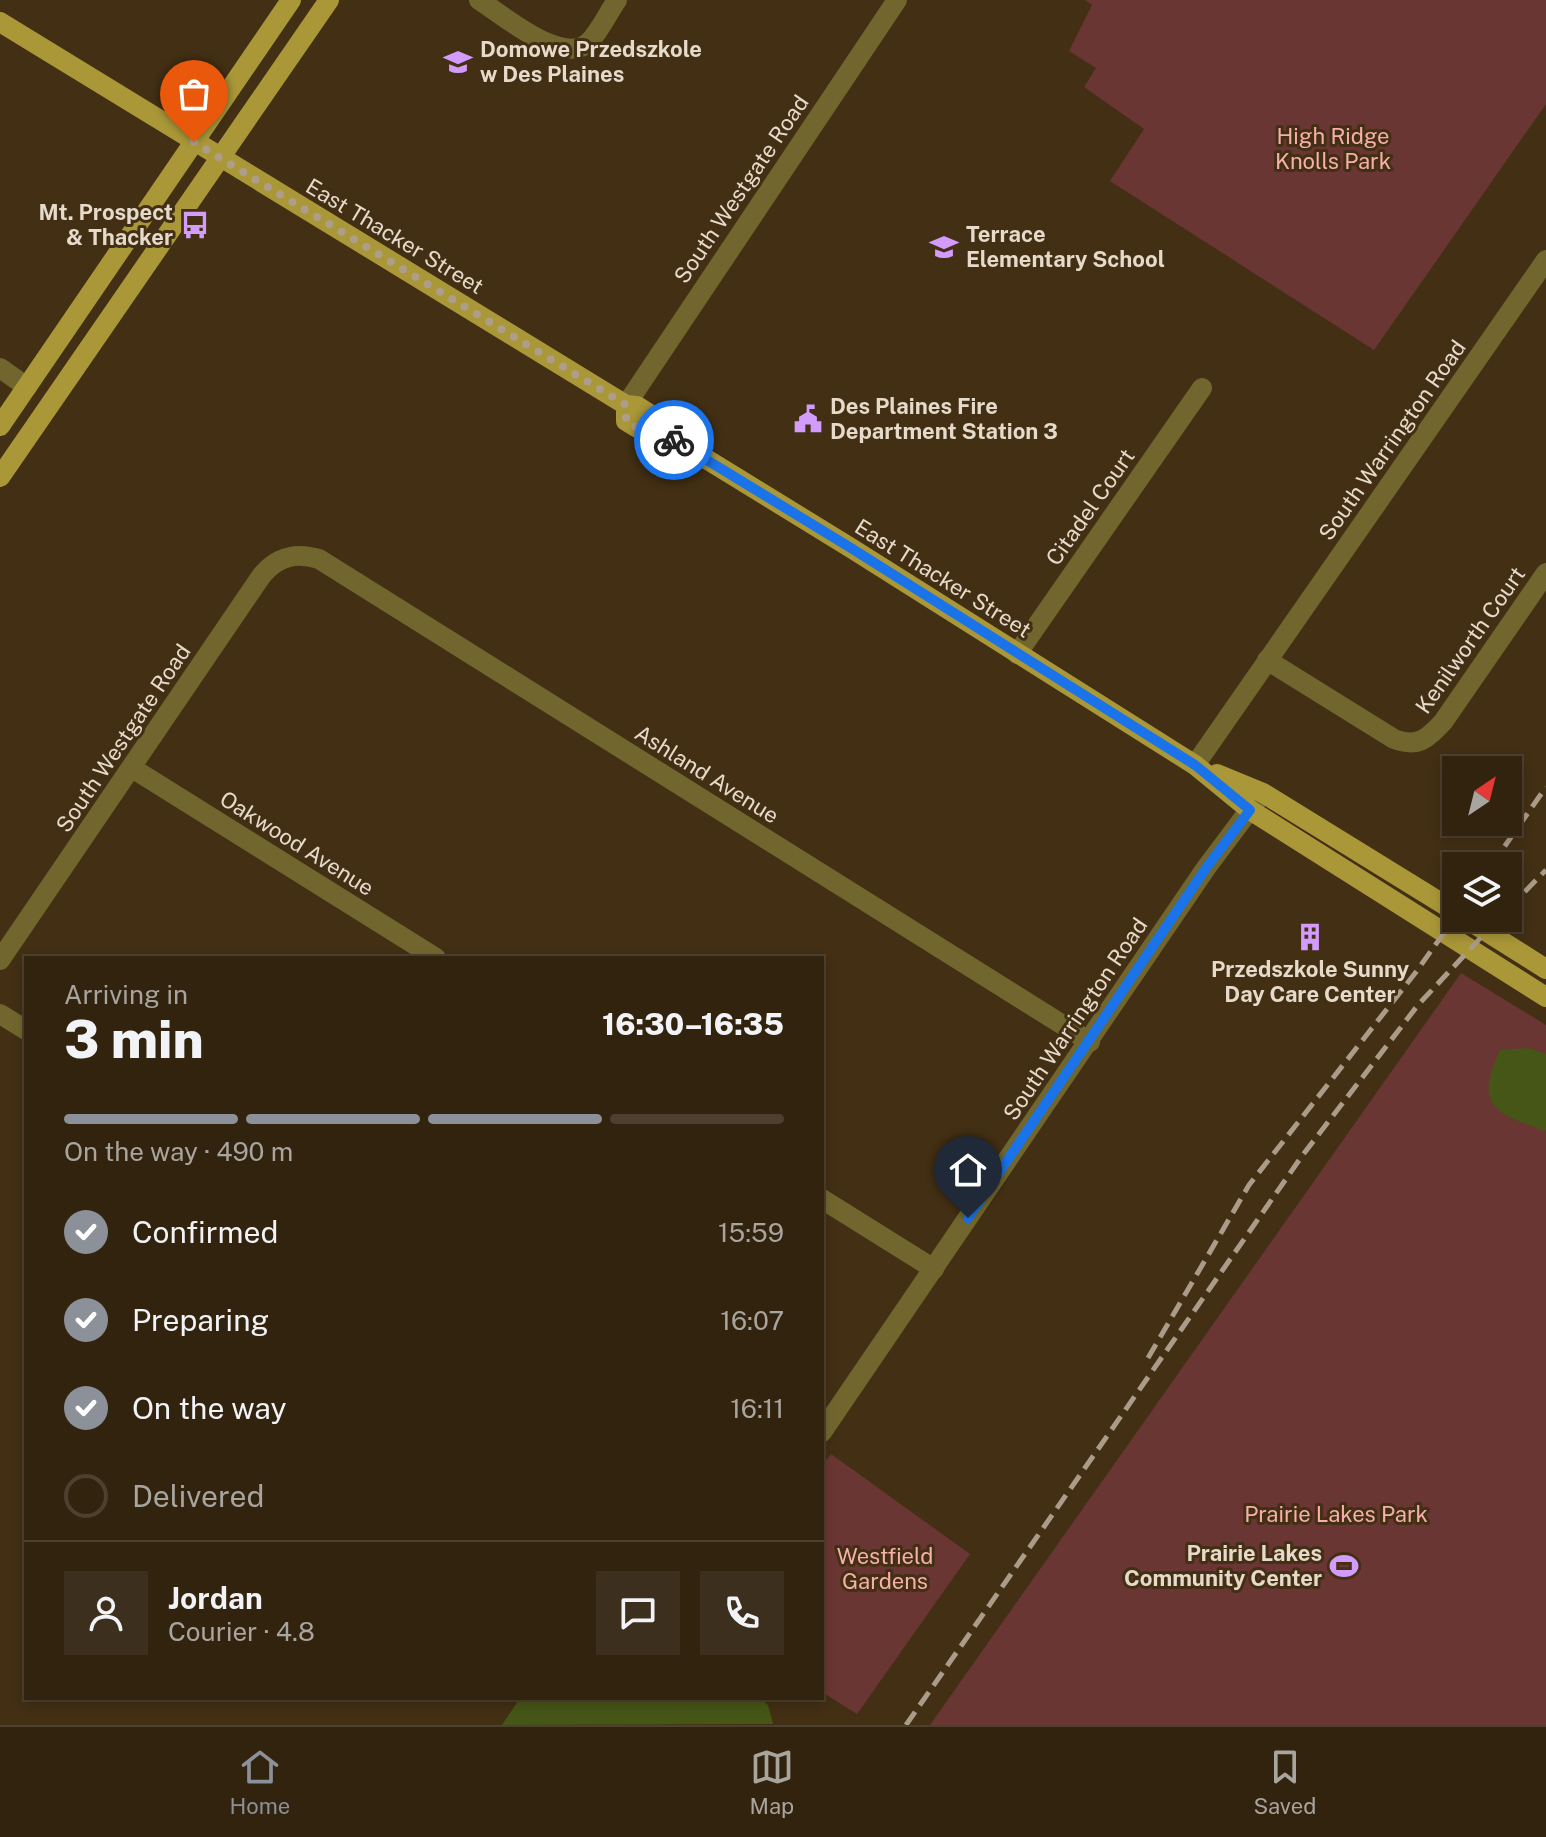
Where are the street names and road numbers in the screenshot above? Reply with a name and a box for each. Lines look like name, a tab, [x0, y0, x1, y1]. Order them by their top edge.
street label: South Westgate Road	[668, 90, 814, 288]
street label: East Thacker Street	[301, 173, 489, 299]
street label: South Warrington Road	[1313, 335, 1471, 545]
street label: Citadel Court	[1040, 444, 1140, 570]
street label: East Thacker Street	[850, 513, 1036, 643]
street label: Kenilworth Court	[1410, 562, 1530, 718]
street label: South Westgate Road	[50, 639, 196, 837]
street label: Ashland Avenue	[630, 719, 784, 829]
street label: Oakwood Avenue	[215, 785, 379, 901]
street label: South Warrington Road	[998, 913, 1152, 1125]

